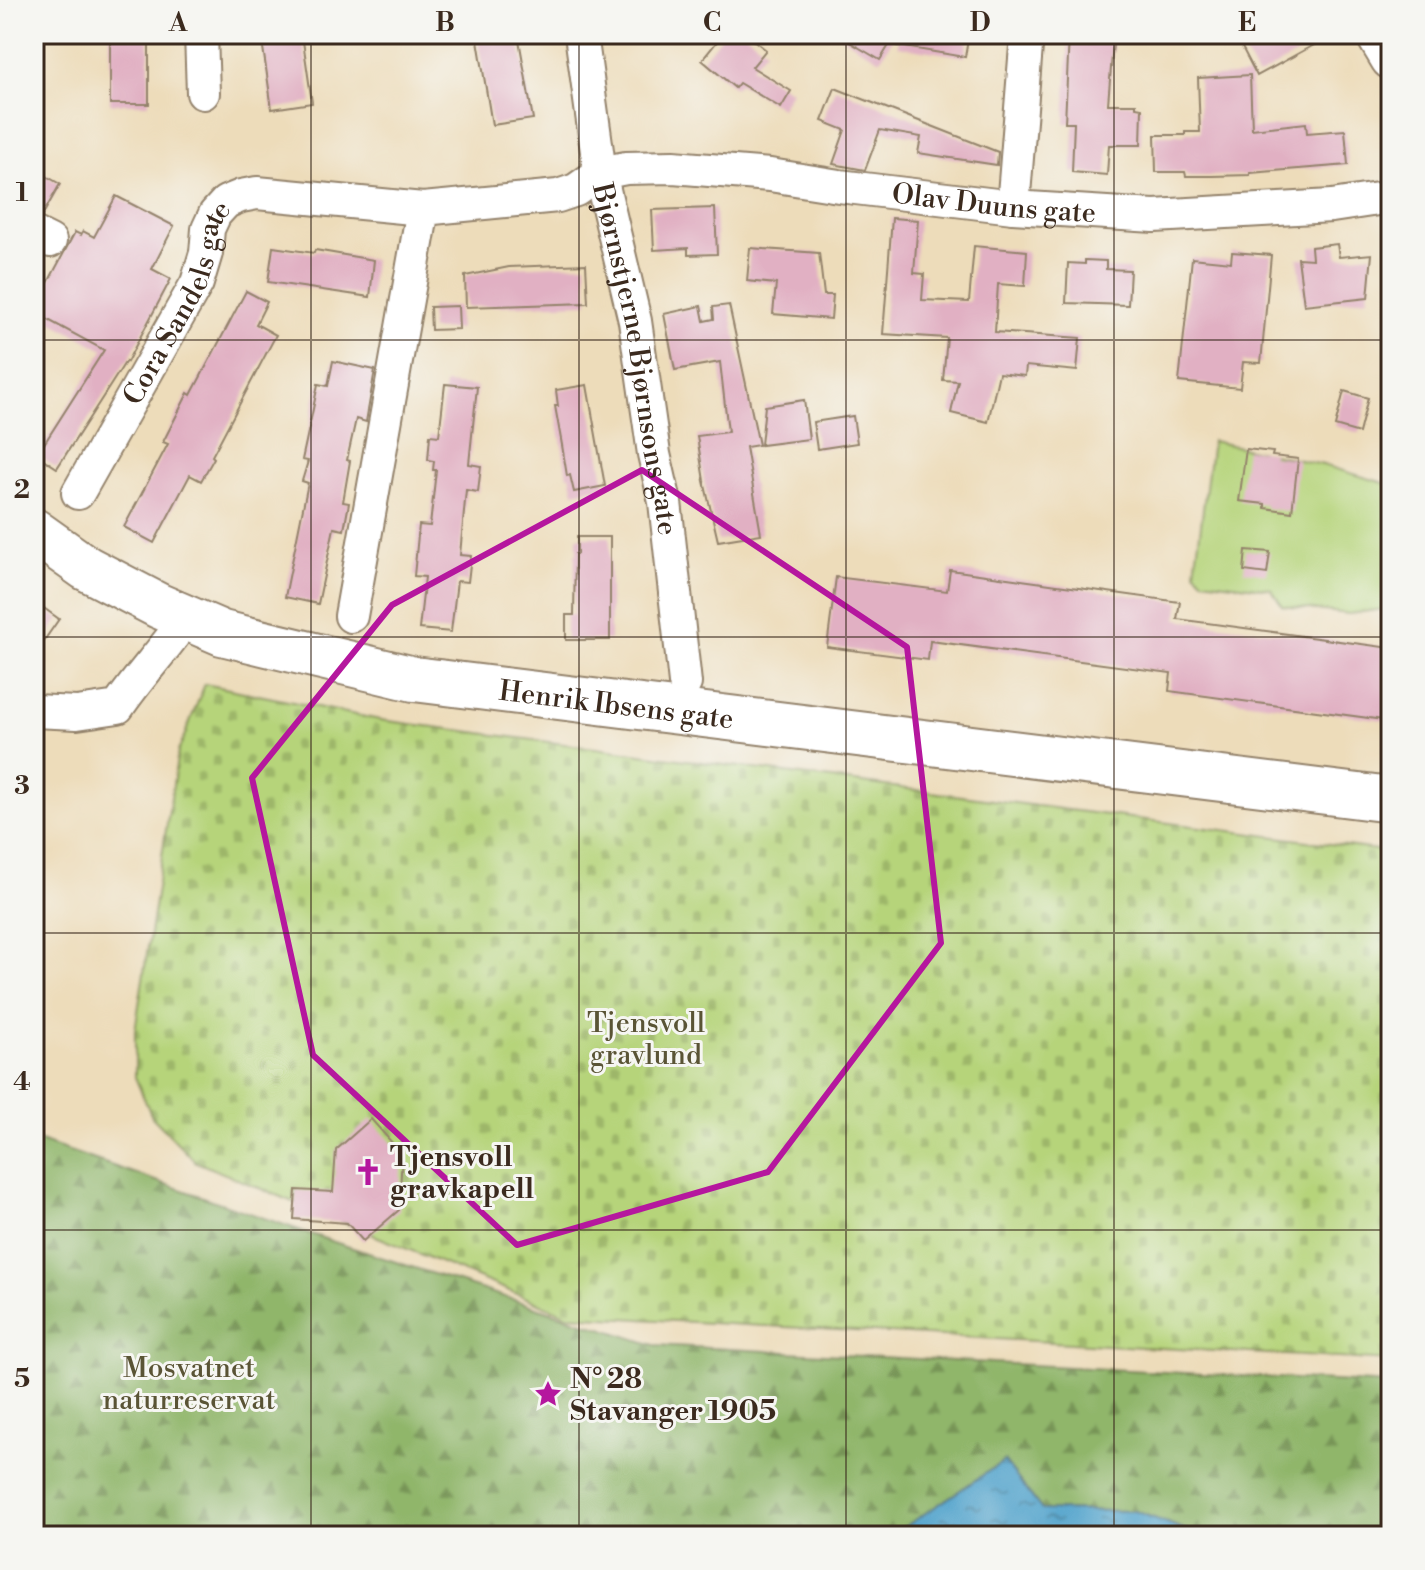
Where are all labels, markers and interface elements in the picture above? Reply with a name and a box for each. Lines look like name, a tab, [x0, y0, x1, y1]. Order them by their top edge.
text: A	[168, 7, 188, 39]
text: B	[435, 7, 455, 39]
text: C	[703, 7, 721, 39]
text: D	[970, 7, 990, 39]
text: E	[1238, 7, 1256, 39]
text: 1	[16, 177, 29, 209]
street label: Olav Duuns gate	[890, 177, 1097, 231]
street label: Bjørnstjerne Bjørnsons gate	[584, 179, 685, 537]
street label: Cora Sandels gate	[116, 193, 239, 411]
text: 2	[14, 474, 30, 506]
street label: Henrik Ibsens gate	[497, 674, 735, 737]
text: 3	[14, 770, 30, 802]
park label: Tjensvoll gravlund	[587, 1006, 705, 1073]
text: 4	[13, 1066, 31, 1098]
place label: Tjensvoll gravkapell	[390, 1140, 534, 1207]
church icon: Tjensvoll gravkapell	[353, 1157, 383, 1187]
park label: Mosvatnet naturreservat	[103, 1351, 276, 1418]
place label: N° 28 Stavanger 1905	[570, 1362, 776, 1429]
text: 5	[14, 1363, 30, 1395]
place icon: N° 28 Stavanger 1905	[533, 1379, 563, 1409]

